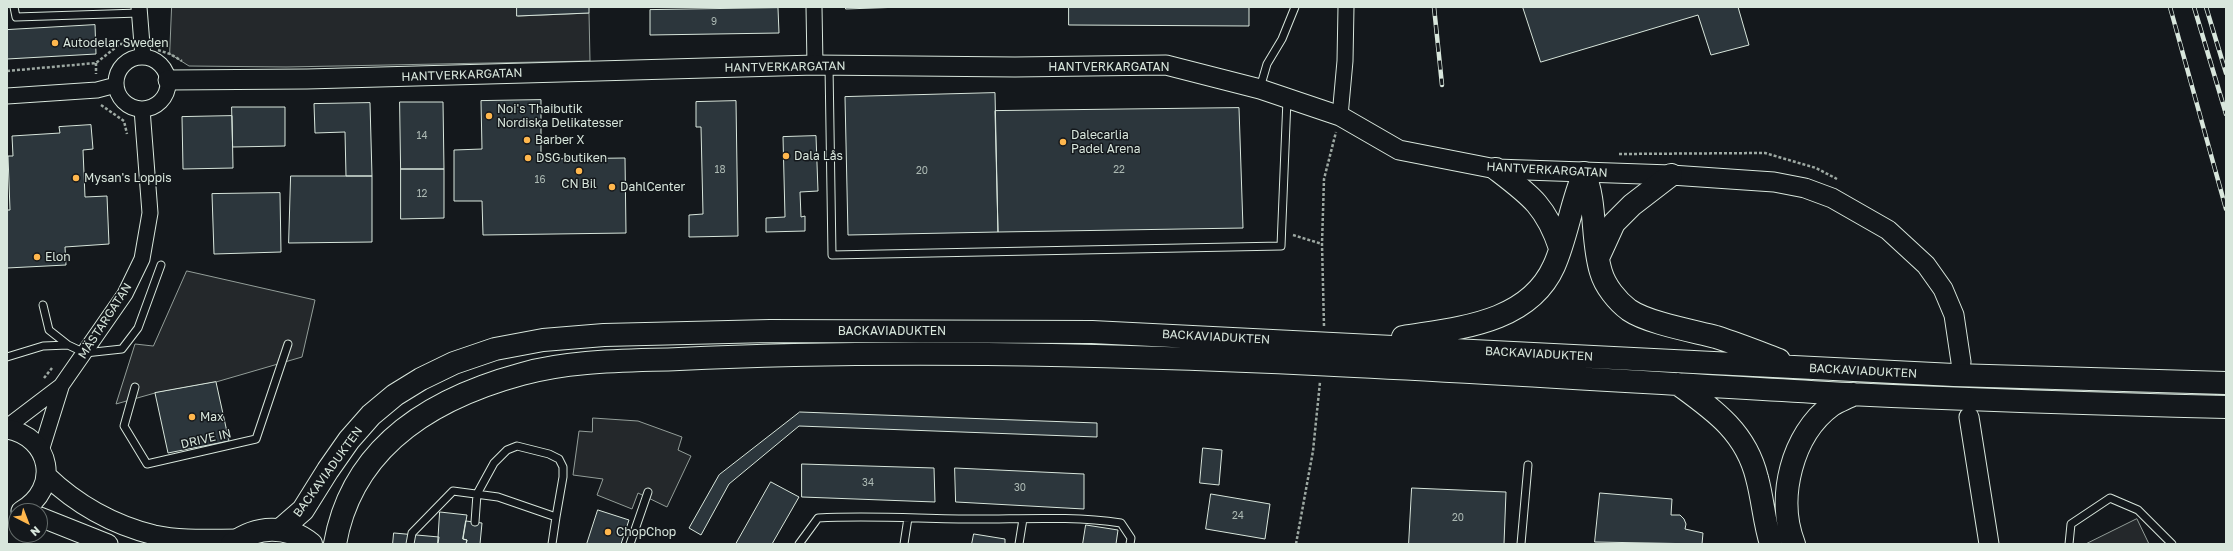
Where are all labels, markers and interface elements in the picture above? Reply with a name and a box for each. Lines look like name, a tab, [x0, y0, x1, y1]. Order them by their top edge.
house number: 9	[711, 16, 717, 28]
place label: Autodelar Sweden	[63, 36, 169, 50]
marker: Autodelar Sweden	[50, 38, 60, 48]
street label: HANTVERKARGATAN	[724, 59, 846, 75]
street label: HANTVERKARGATAN	[1048, 60, 1170, 74]
street label: HANTVERKARGATAN	[401, 66, 523, 84]
place label: Noi's Thaibutik Nordiska Delikatesser	[497, 102, 623, 130]
marker: Noi's Thaibutik Nordiska Delikatesser	[484, 111, 494, 121]
place label: Dalecarlia Padel Arena	[1071, 128, 1140, 156]
house number: 14	[417, 130, 427, 142]
place label: Barber X	[535, 133, 584, 147]
marker: Barber X	[522, 135, 532, 145]
marker: Dalecarlia Padel Arena	[1058, 137, 1068, 147]
place label: Dala Lås	[794, 149, 843, 163]
place label: DSG butiken	[536, 151, 607, 165]
marker: Dala Lås	[781, 151, 791, 161]
marker: DSG butiken	[523, 153, 533, 163]
street label: HANTVERKARGATAN	[1486, 160, 1608, 180]
house number: 18	[715, 164, 725, 176]
house number: 22	[1113, 164, 1125, 176]
house number: 20	[916, 165, 928, 177]
marker: CN Bil	[574, 166, 584, 176]
place label: Mysan's Loppis	[84, 171, 172, 185]
marker: Mysan's Loppis	[71, 173, 81, 183]
house number: 16	[535, 174, 545, 186]
place label: CN Bil	[561, 177, 597, 191]
place label: DahlCenter	[620, 180, 685, 194]
marker: DahlCenter	[607, 182, 617, 192]
house number: 12	[417, 188, 427, 200]
place label: Elon	[45, 250, 71, 264]
marker: Elon	[32, 252, 42, 262]
street label: MÄSTARGATAN	[75, 280, 135, 362]
street label: BACKAVIADUKTEN	[838, 324, 946, 338]
street label: BACKAVIADUKTEN	[1161, 327, 1271, 347]
street label: BACKAVIADUKTEN	[1484, 344, 1594, 364]
street label: BACKAVIADUKTEN	[1808, 361, 1918, 381]
place label: Max	[200, 410, 224, 424]
marker: Max	[187, 412, 197, 422]
street label: BACKAVIADUKTEN	[290, 424, 366, 520]
street label: DRIVE IN	[179, 426, 233, 452]
house number: 34	[862, 477, 874, 489]
house number: 30	[1014, 482, 1026, 494]
north arrow	[8, 503, 48, 543]
house number: 24	[1232, 510, 1244, 522]
house number: 20	[1452, 512, 1464, 524]
text: N	[28, 524, 43, 539]
place label: ChopChop	[616, 525, 676, 539]
marker: ChopChop	[603, 527, 613, 537]

